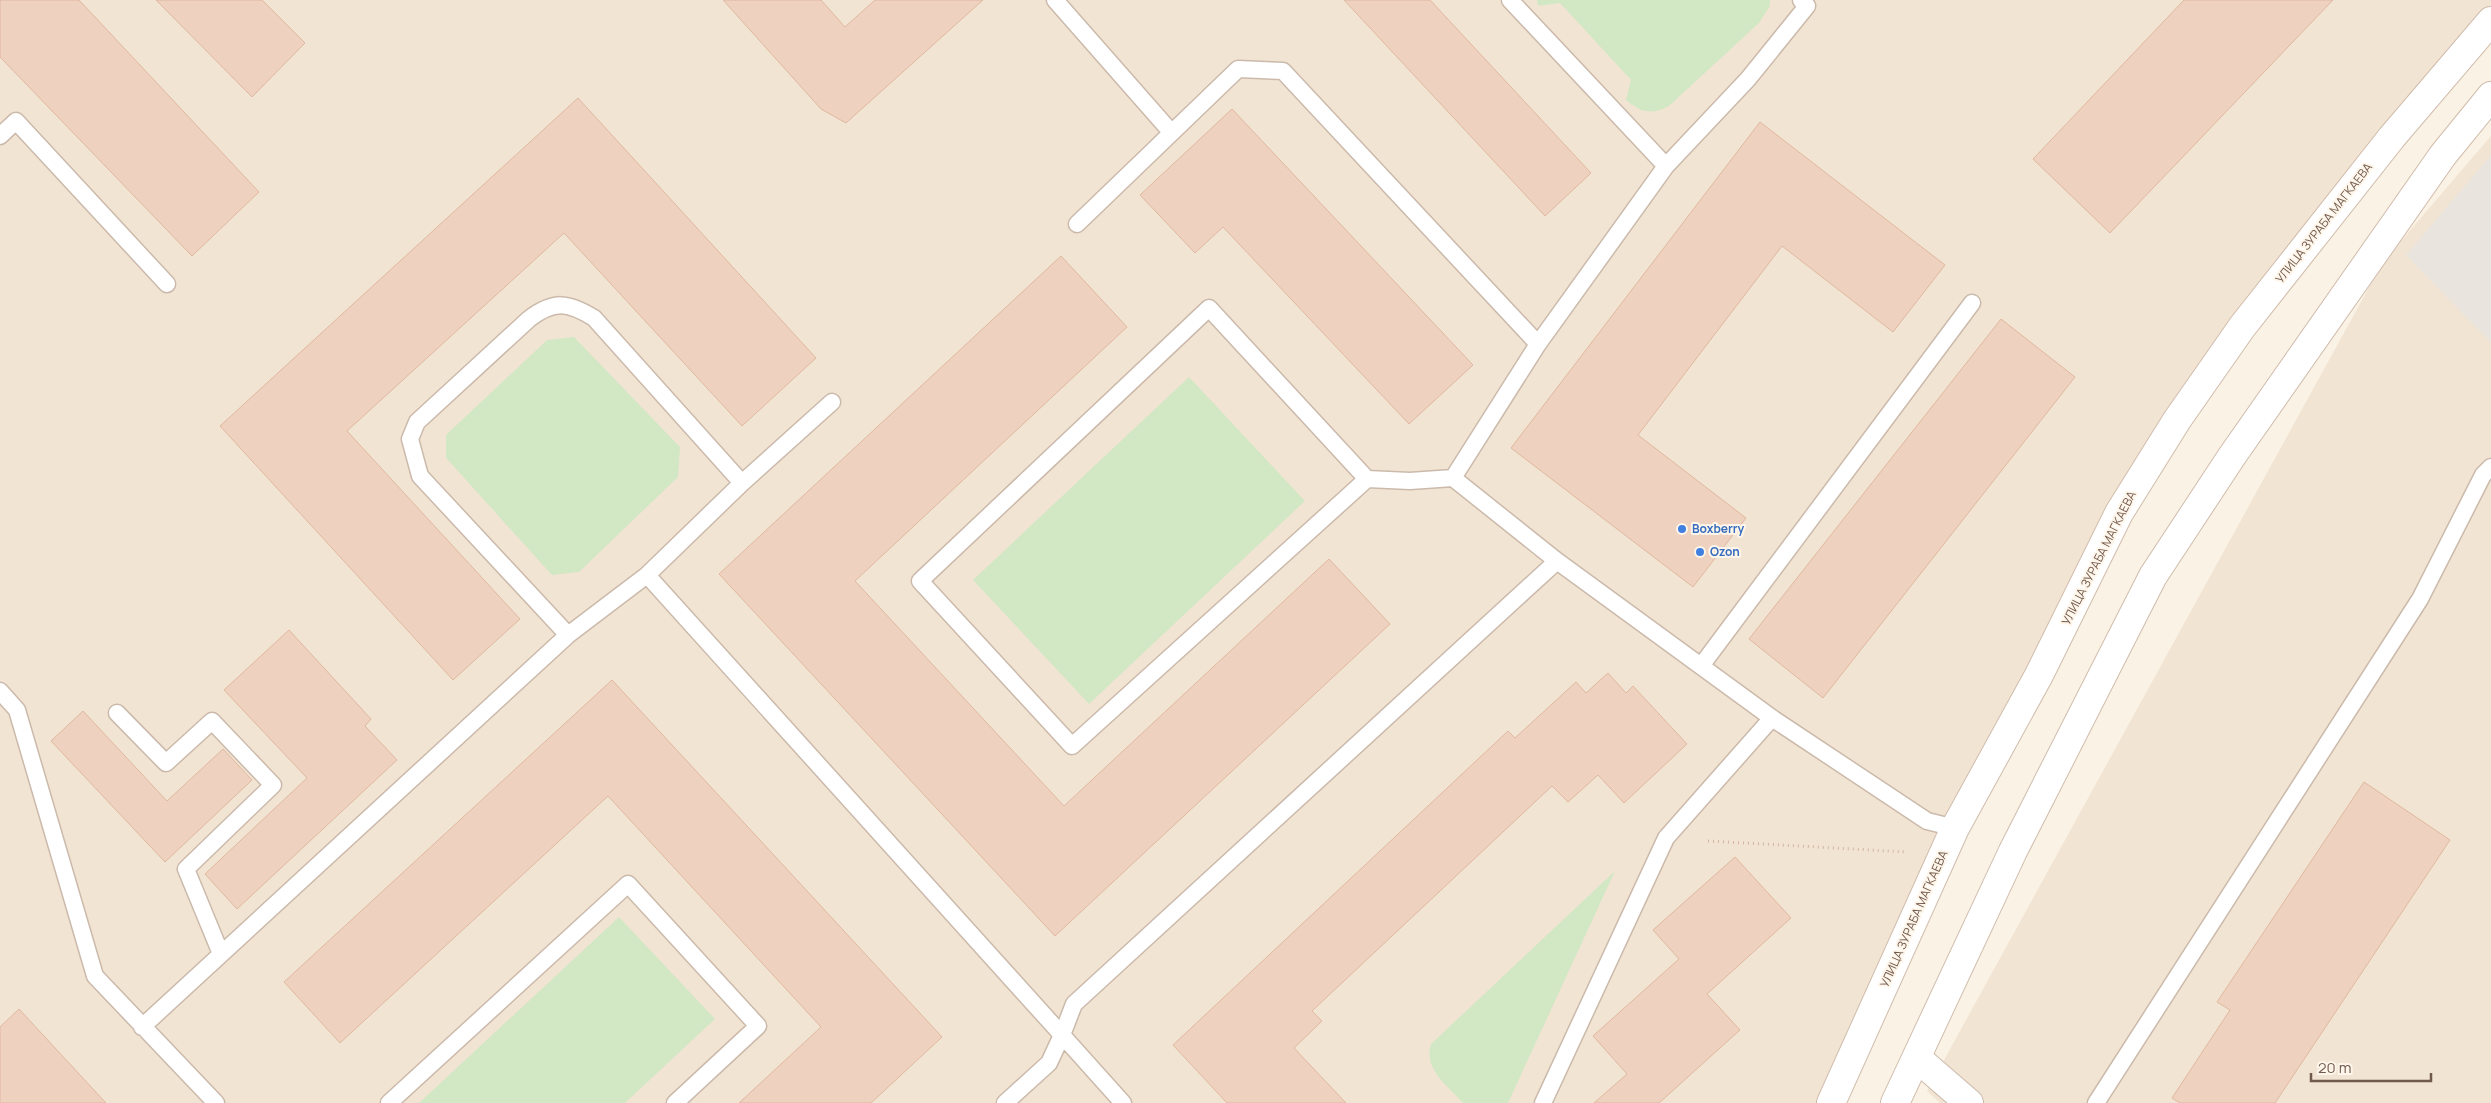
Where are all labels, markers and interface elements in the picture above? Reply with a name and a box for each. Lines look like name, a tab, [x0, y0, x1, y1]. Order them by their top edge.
street label: УЛИЦА ЗУРАБА МАГКАЕВА	[2271, 159, 2376, 286]
street label: УЛИЦА ЗУРАБА МАГКАЕВА	[2057, 487, 2140, 628]
place label: Boxberry	[1692, 520, 1744, 537]
marker: Boxberry	[1676, 523, 1688, 535]
place label: Ozon	[1710, 543, 1740, 560]
marker: Ozon	[1694, 546, 1706, 558]
street label: УЛИЦА ЗУРАБА МАГКАЕВА	[1876, 847, 1952, 990]
scale bar	[2311, 1050, 2431, 1082]
text: 20 m	[2318, 1057, 2351, 1078]

